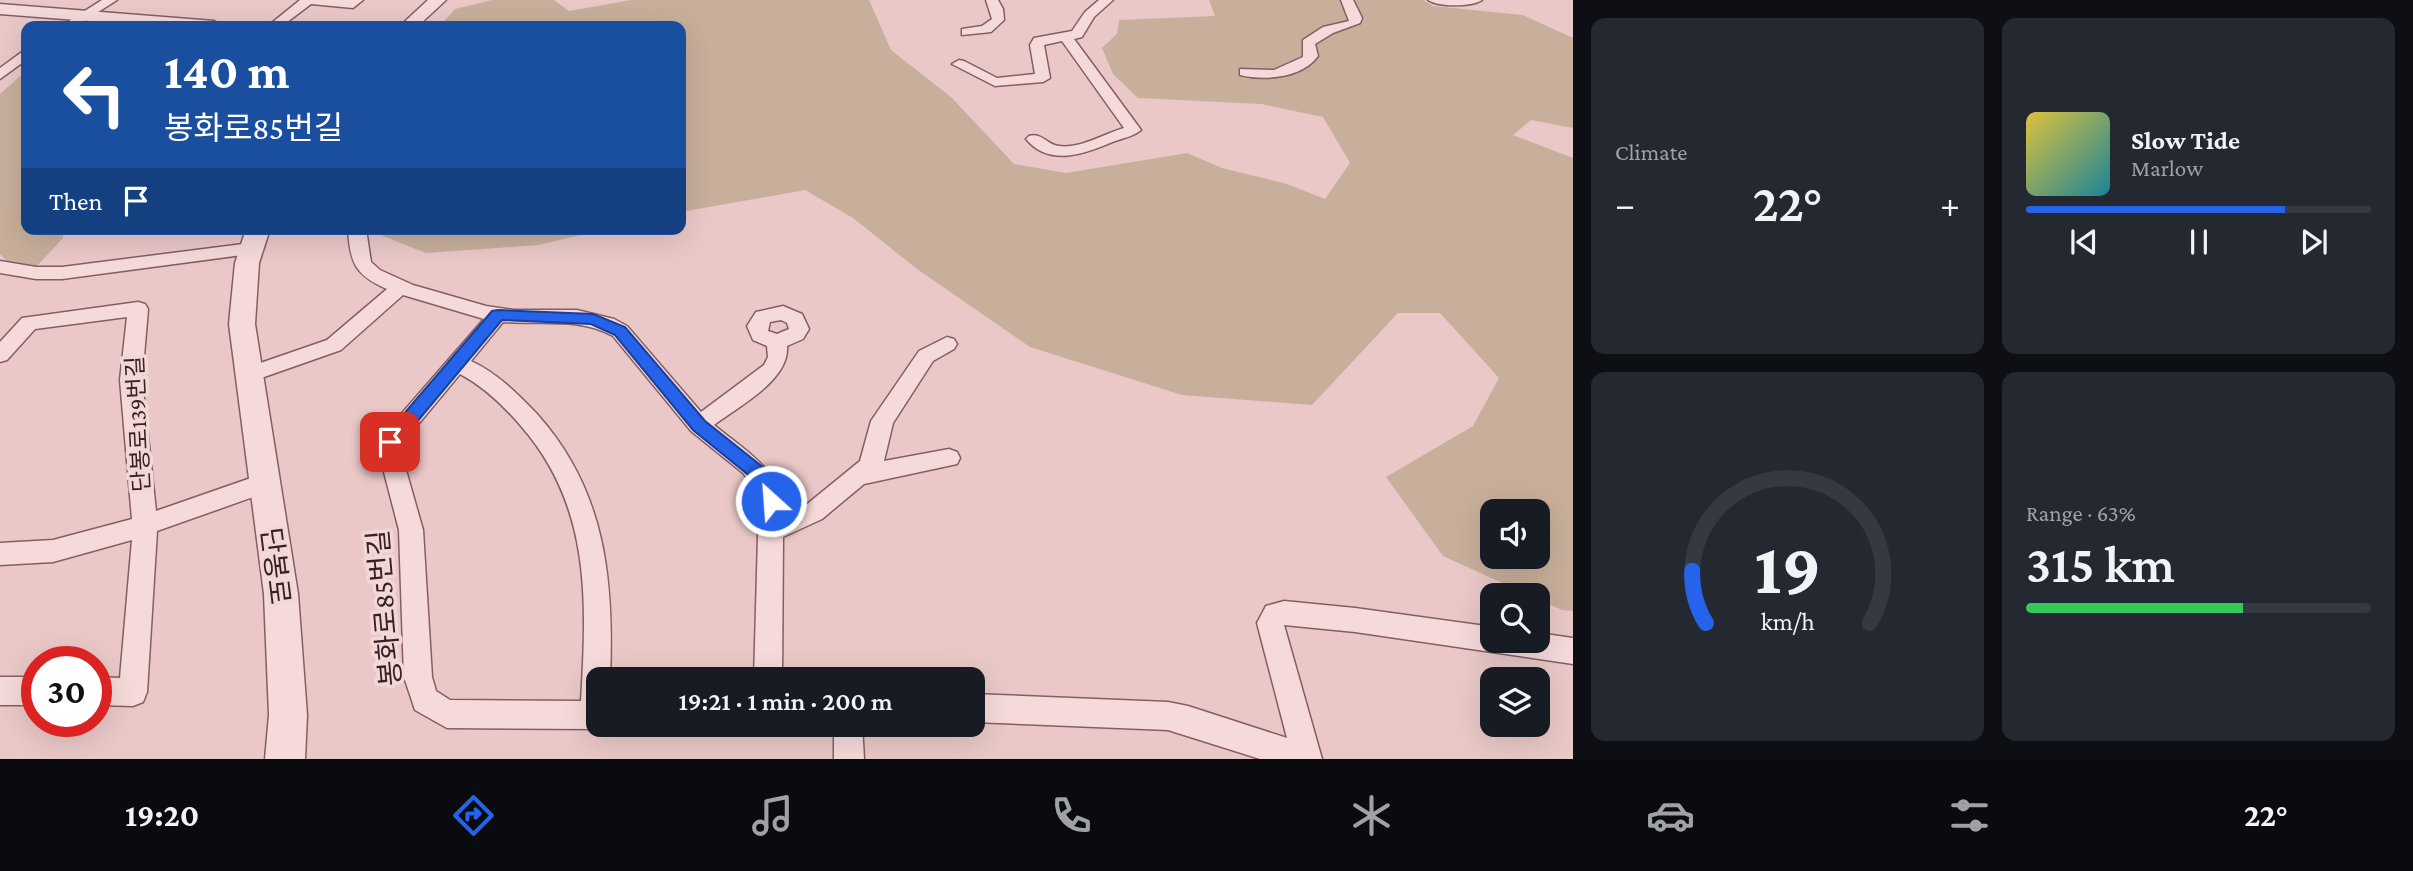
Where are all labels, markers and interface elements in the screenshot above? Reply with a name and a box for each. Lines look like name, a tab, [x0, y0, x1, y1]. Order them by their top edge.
text: 140 m	[164, 44, 289, 99]
icon: left	[49, 49, 140, 140]
text: 봉화로85번길	[164, 110, 343, 146]
text: Slow Tide	[2131, 126, 2240, 155]
text: Climate	[1615, 139, 1687, 165]
text: Marlow	[2131, 155, 2203, 181]
text: 22°	[1753, 174, 1822, 232]
icon: arrive	[117, 182, 155, 220]
text: −	[1615, 183, 1635, 225]
text: +	[1940, 183, 1960, 225]
text: Then	[49, 187, 103, 216]
icon: previous	[2065, 223, 2103, 261]
icon: pause	[2180, 223, 2218, 261]
icon: next	[2295, 223, 2333, 261]
street label: 단봉로139번길	[121, 355, 155, 493]
pin	[360, 412, 420, 472]
icon: arrive	[371, 423, 409, 461]
position arrow	[734, 464, 808, 538]
map controls	[1480, 499, 1550, 737]
button: sound	[1480, 499, 1550, 569]
text: Range · 63%	[2026, 500, 2136, 526]
street label: 단봉로	[255, 526, 296, 606]
text: 19	[1754, 528, 1821, 609]
street label: 봉화로85번길	[362, 529, 407, 687]
text: 315 km	[2026, 535, 2175, 593]
button: search	[1480, 583, 1550, 653]
text: km/h	[1761, 607, 1814, 634]
speed limit sign: 30	[21, 646, 112, 737]
button: layers	[1480, 667, 1550, 737]
text: 19:21 · 1 min · 200 m	[678, 687, 893, 716]
icon: directions	[449, 791, 498, 840]
icon: music	[748, 791, 797, 840]
icon: phone	[1047, 791, 1096, 840]
icon: climate	[1347, 791, 1396, 840]
icon: car	[1646, 791, 1695, 840]
icon: filters	[1945, 791, 1994, 840]
text: 19:20	[125, 797, 199, 833]
text: 22°	[2244, 797, 2288, 833]

